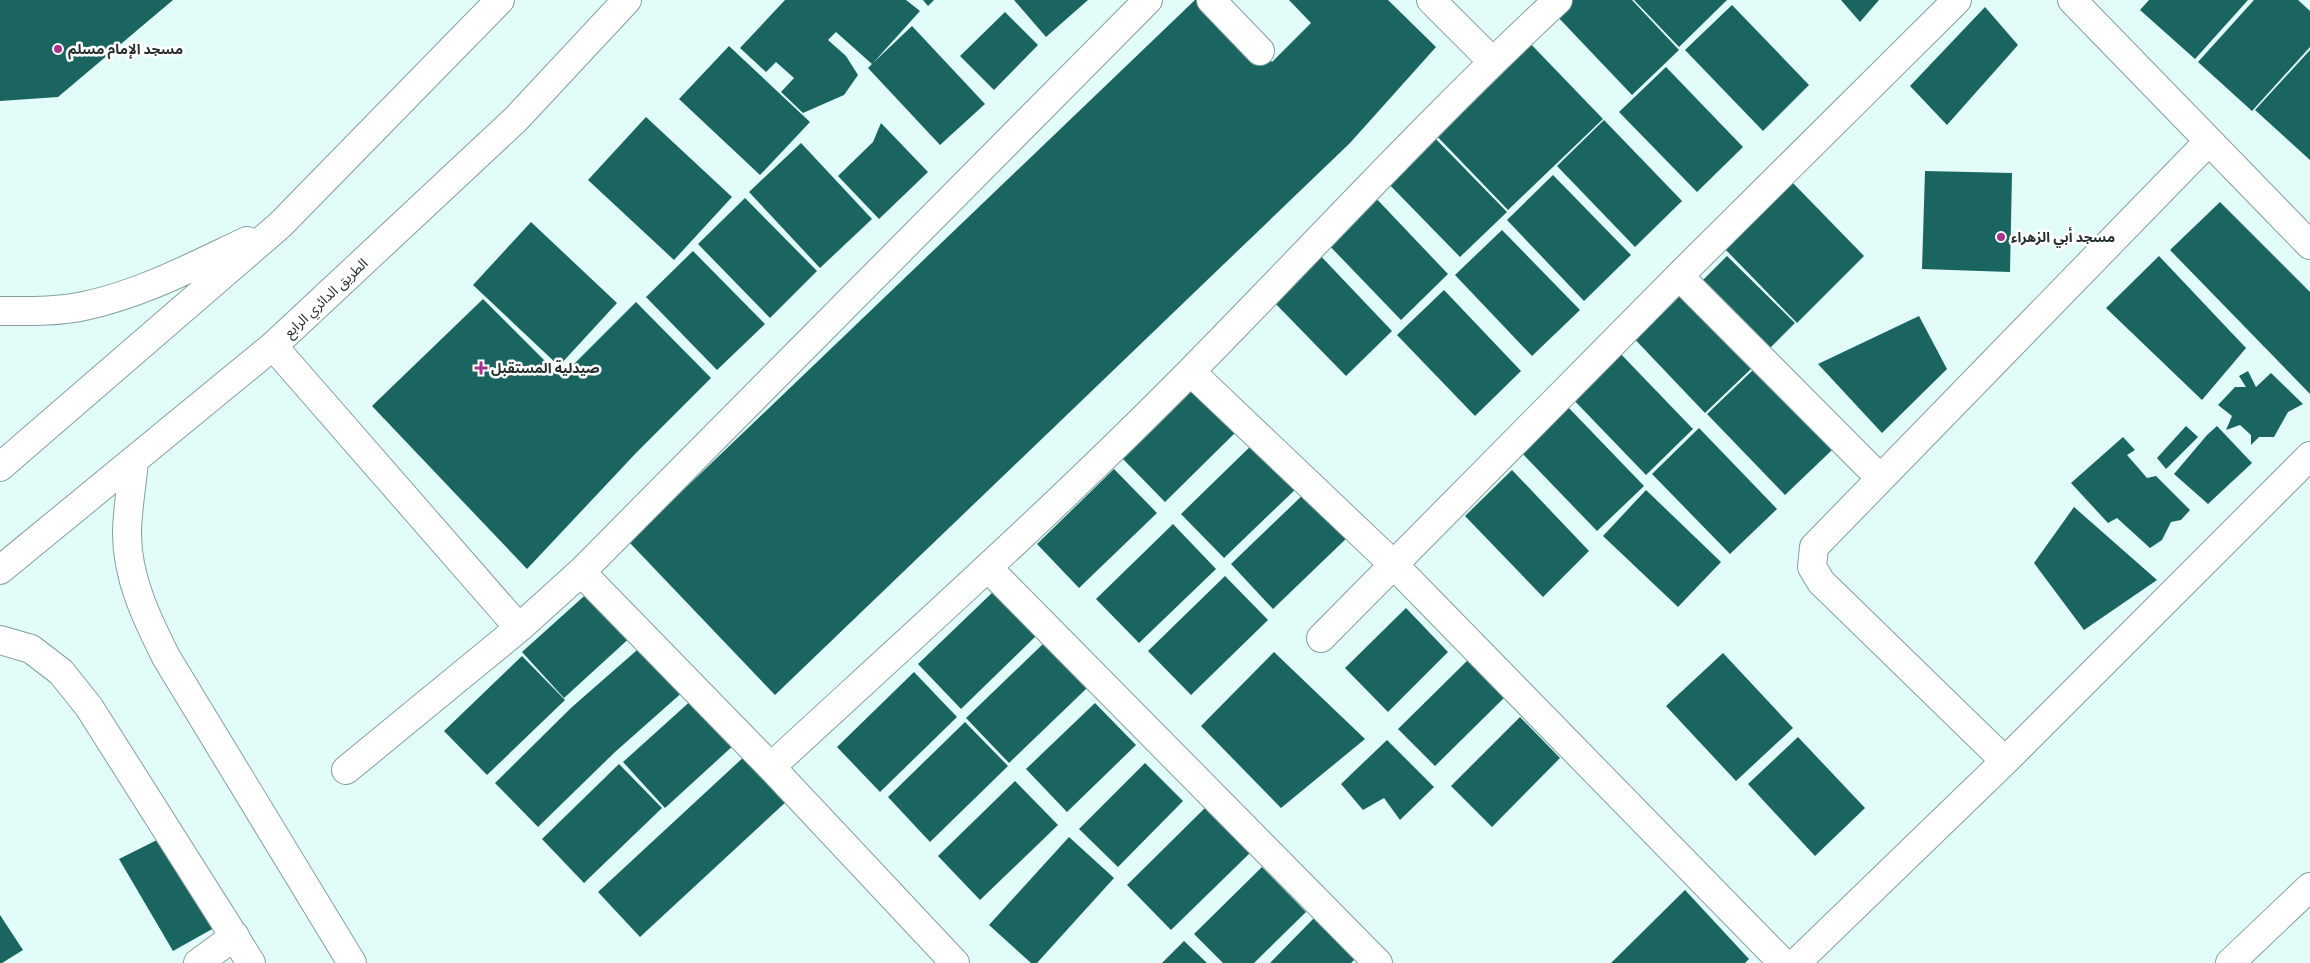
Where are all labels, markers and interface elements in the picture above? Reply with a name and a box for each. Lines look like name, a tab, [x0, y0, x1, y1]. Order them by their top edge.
place label: مسجد الإمام مسلم	[68, 41, 183, 60]
marker: مسجد الإمام مسلم	[52, 43, 64, 55]
place label: مسجد أبي الزهراء	[2011, 227, 2115, 248]
marker: مسجد أبي الزهراء	[1995, 231, 2007, 243]
street label: الطريق الدائري الرابع	[281, 255, 373, 343]
place label: صيدلية المستقبل	[491, 360, 600, 377]
marker: صيدلية المستقبل	[475, 362, 487, 374]

